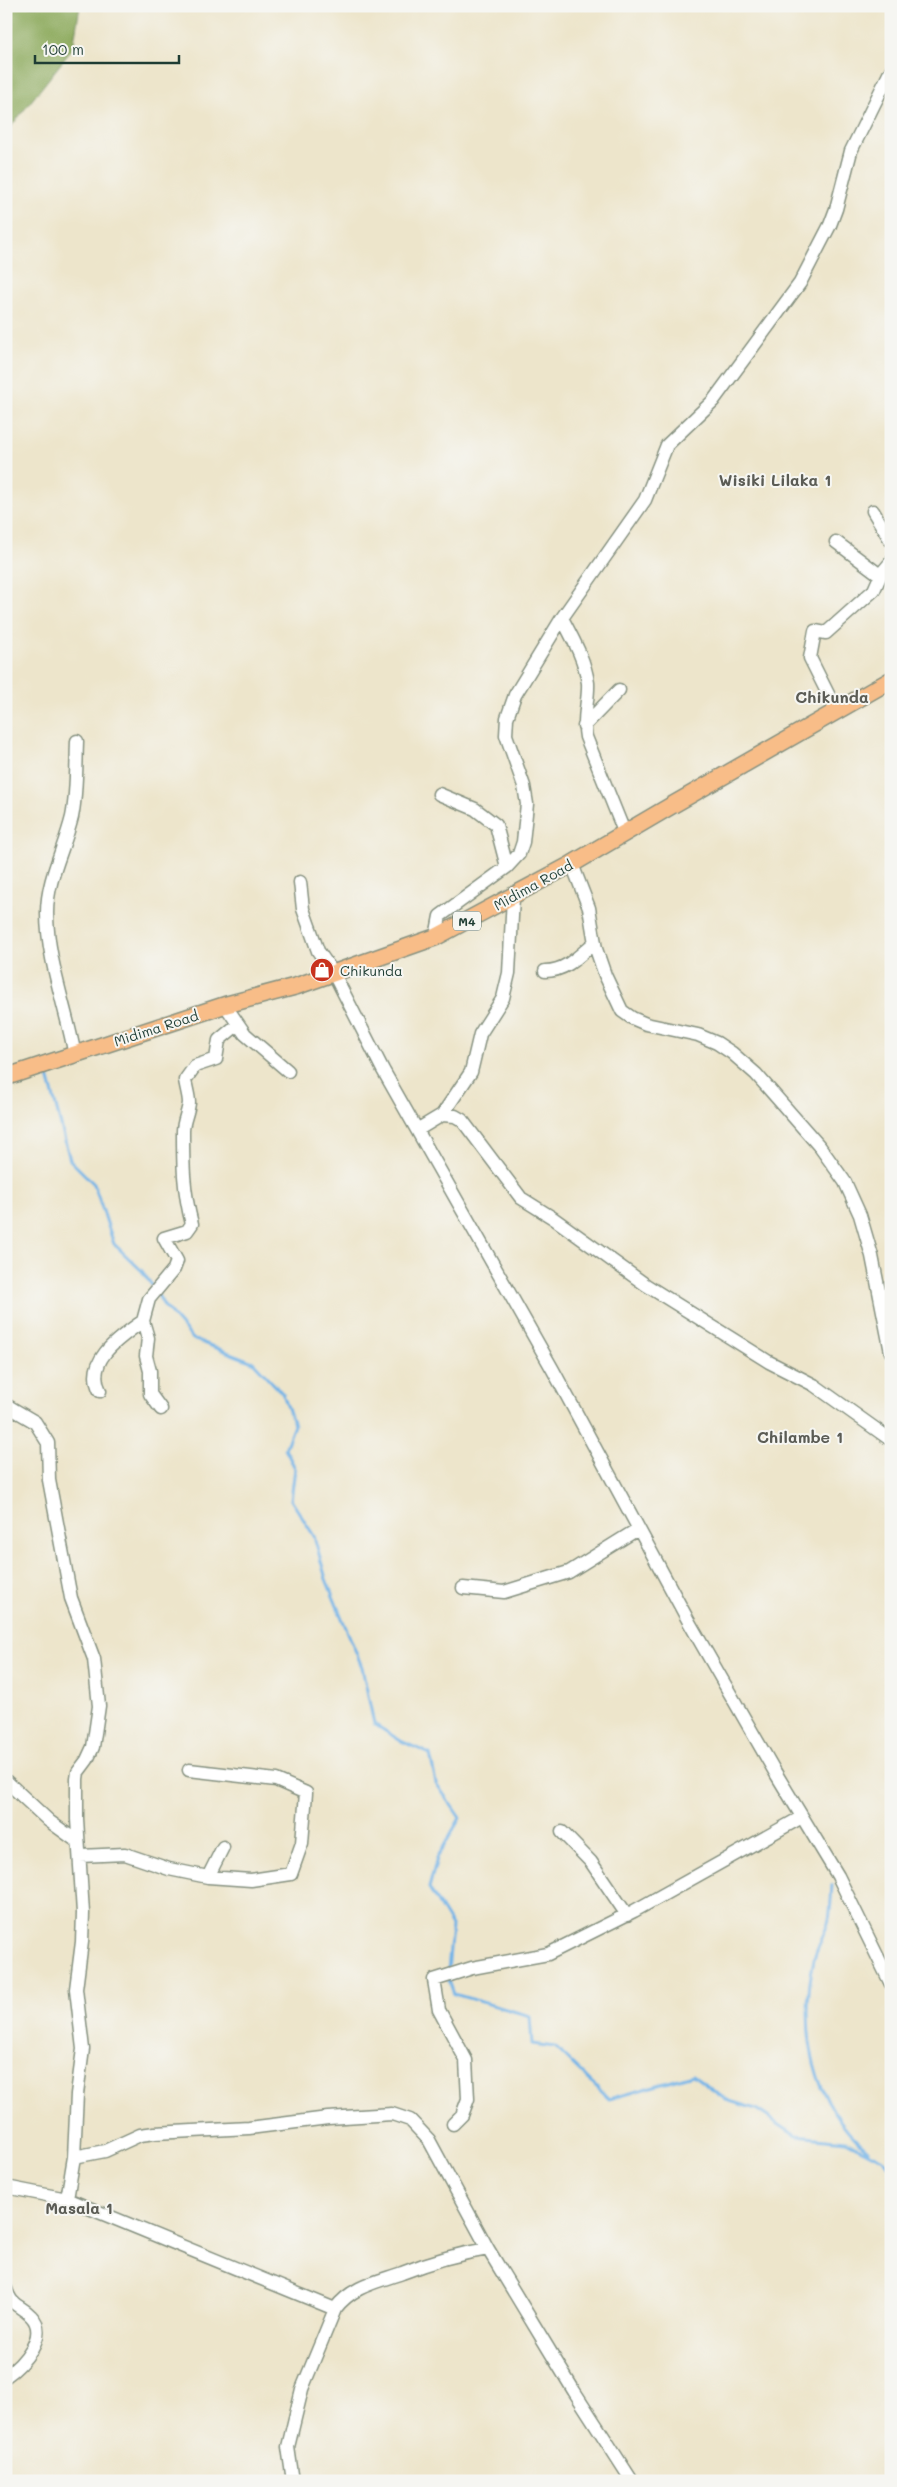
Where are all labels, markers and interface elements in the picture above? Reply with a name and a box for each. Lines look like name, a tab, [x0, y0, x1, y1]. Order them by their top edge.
scale bar	[35, 32, 179, 64]
text: 100 m	[42, 39, 84, 59]
district label: Wisiki Lilaka 1	[719, 469, 831, 490]
district label: Chikunda	[795, 686, 869, 707]
street label: Midima Road	[490, 855, 576, 915]
road number: M4	[453, 911, 481, 930]
shop icon: Chikunda	[309, 957, 335, 983]
place label: Chikunda	[340, 961, 403, 980]
street label: Midima Road	[111, 1005, 201, 1051]
district label: Chilambe 1	[757, 1426, 843, 1447]
district label: Masala 1	[45, 2197, 113, 2218]

